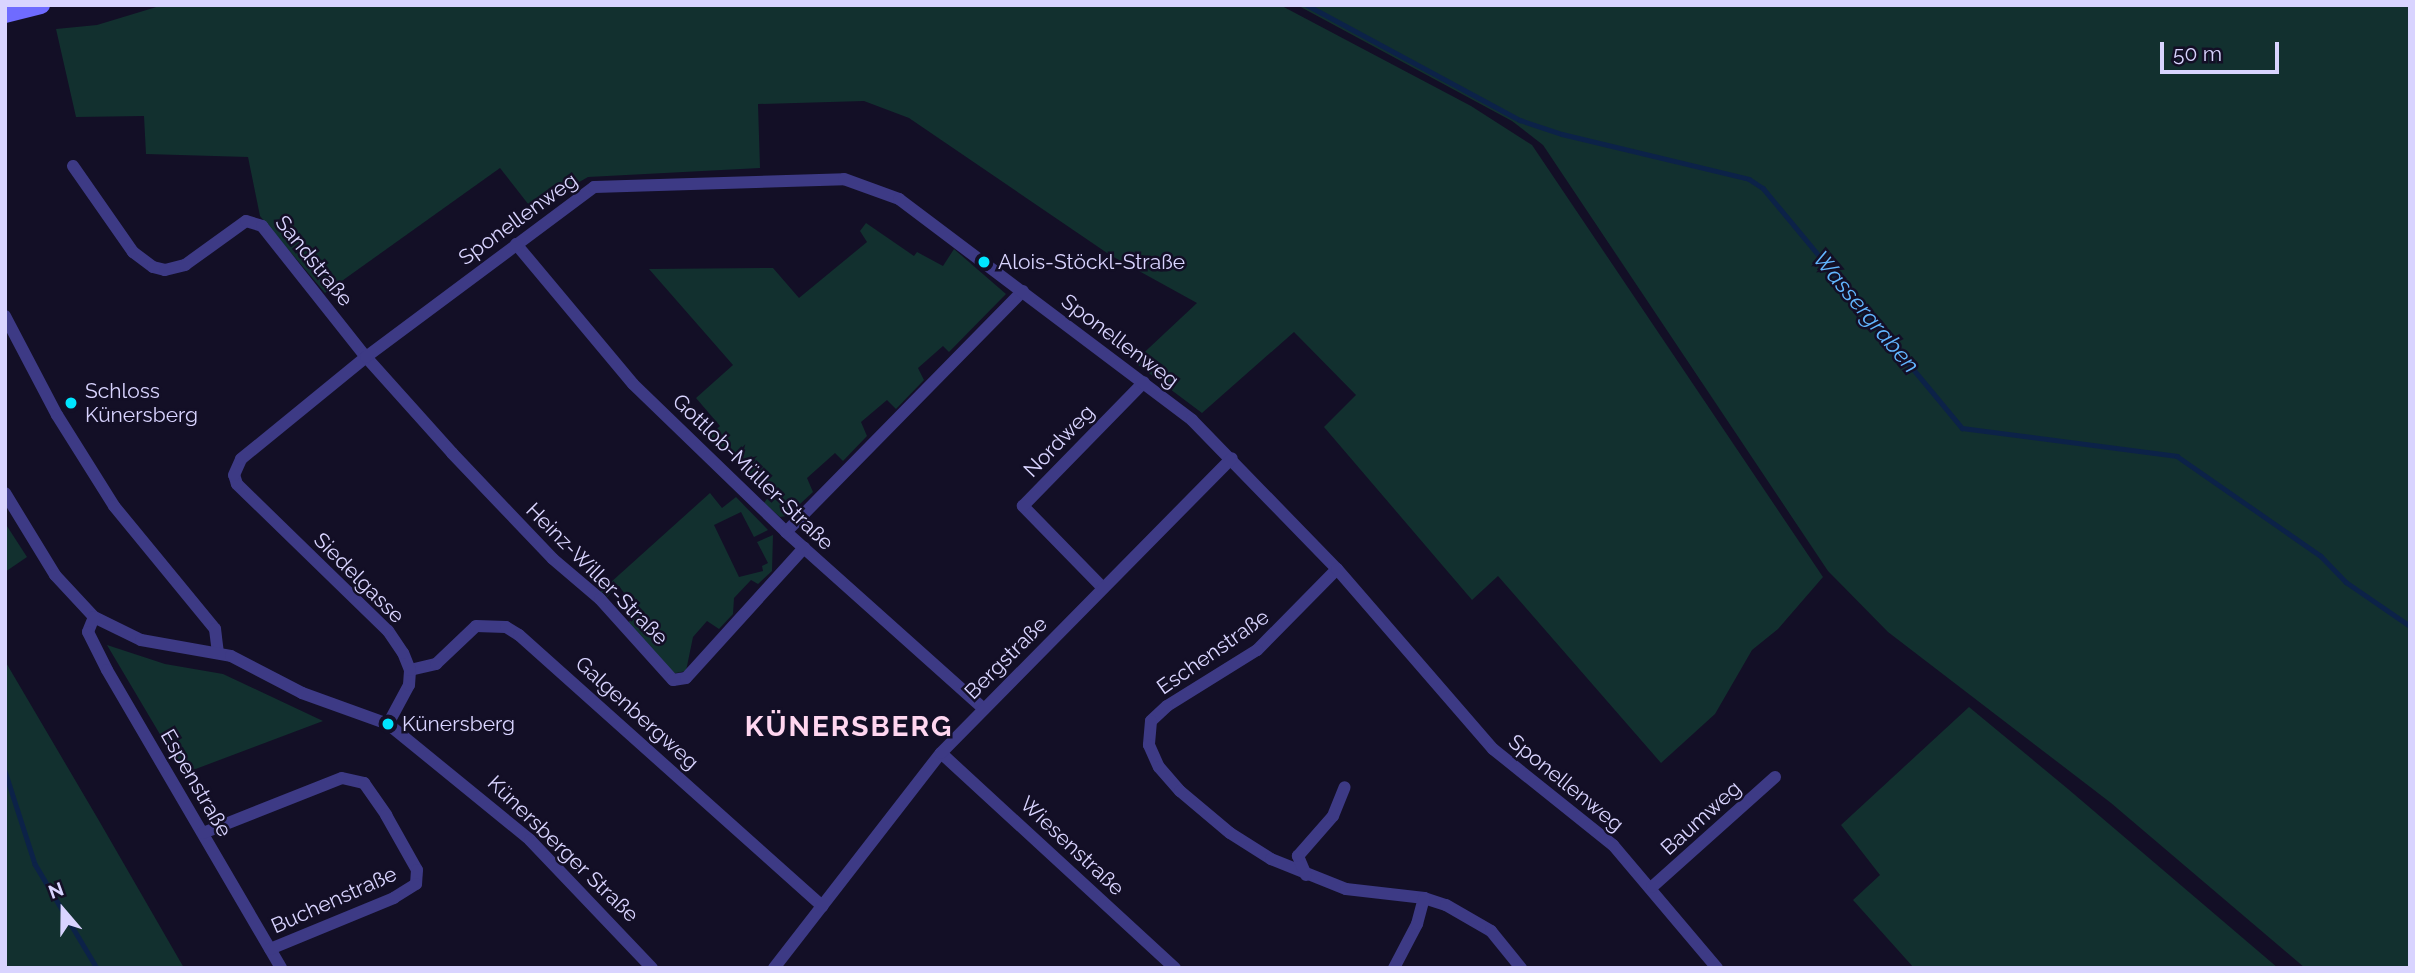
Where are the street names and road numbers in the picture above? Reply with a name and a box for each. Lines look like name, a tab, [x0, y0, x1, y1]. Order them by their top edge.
street label: Sponellenweg	[454, 168, 582, 270]
street label: Sandstraße	[270, 211, 358, 311]
street label: Sponellenweg	[1056, 289, 1184, 393]
street label: Gottlob-Müller-Straße	[667, 389, 839, 555]
street label: Nordweg	[1018, 400, 1100, 482]
street label: Heinz-Willer-Straße	[521, 498, 673, 650]
street label: Siedelgasse	[308, 527, 410, 629]
street label: Eschenstraße	[1152, 604, 1274, 700]
street label: Bergstraße	[960, 612, 1052, 704]
street label: Galgenbergweg	[570, 651, 704, 775]
street label: Espenstraße	[155, 725, 237, 841]
street label: Sponellenweg	[1503, 729, 1629, 837]
street label: Künersberger Straße	[482, 770, 644, 928]
street label: Baumweg	[1656, 776, 1746, 860]
street label: Wiesenstraße	[1015, 791, 1129, 901]
street label: Buchenstraße	[267, 861, 401, 939]

